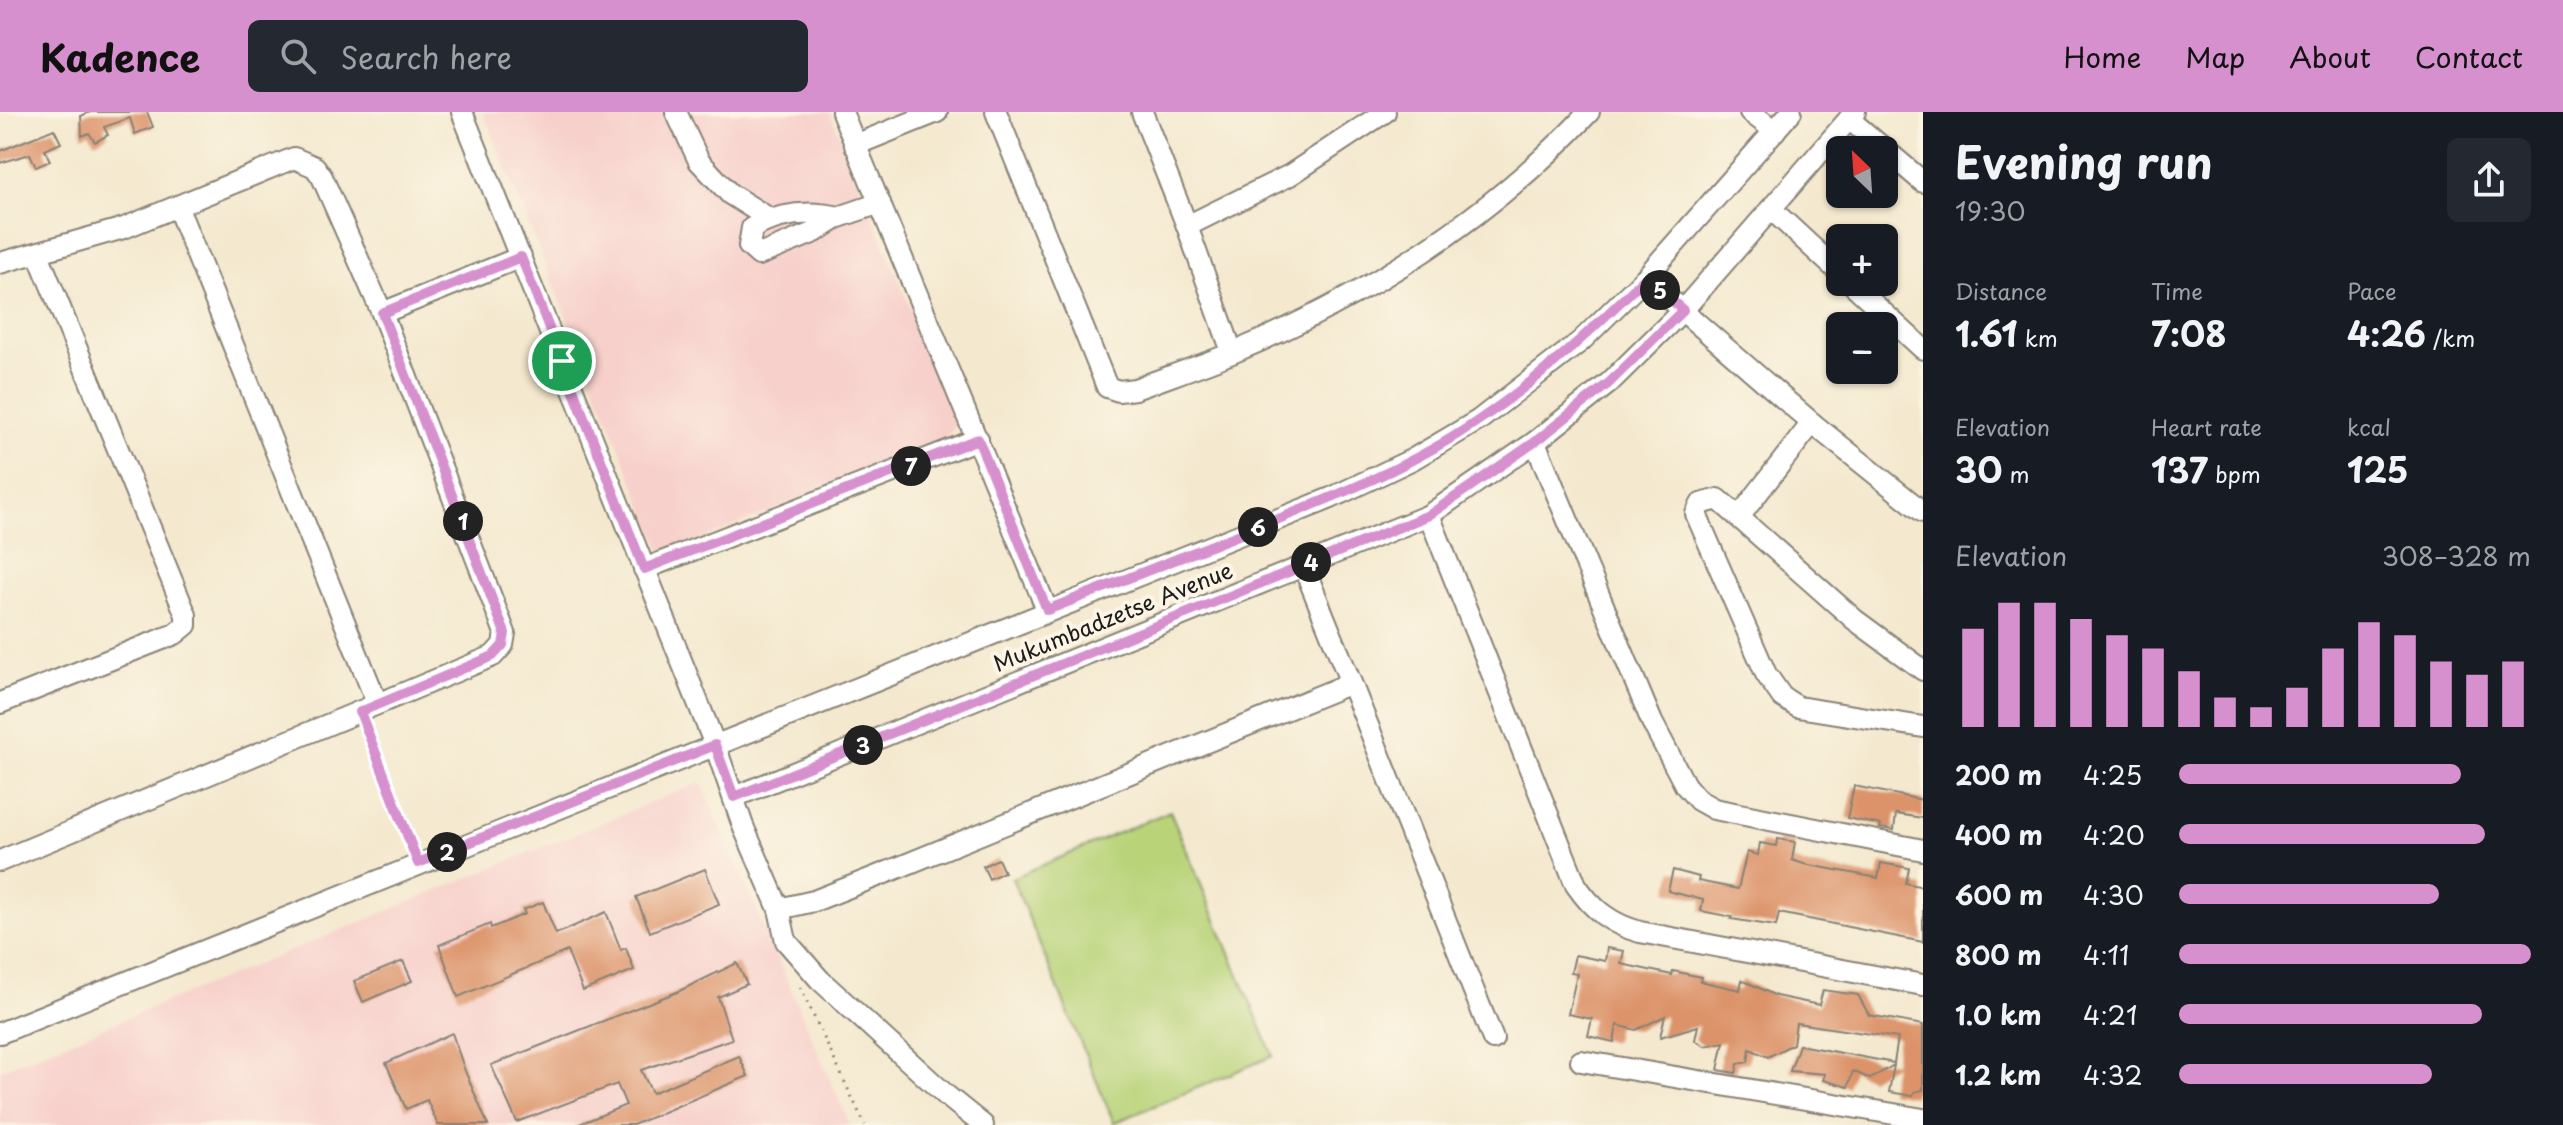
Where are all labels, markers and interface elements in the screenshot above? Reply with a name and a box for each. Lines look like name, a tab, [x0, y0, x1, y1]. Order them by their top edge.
search box	[248, 20, 808, 92]
text: Kadence	[40, 28, 200, 85]
icon: search	[276, 34, 320, 78]
text: Search here	[340, 34, 512, 79]
text: Home	[2063, 35, 2141, 78]
text: Map	[2185, 35, 2245, 78]
text: About	[2289, 35, 2371, 78]
text: Contact	[2415, 35, 2523, 78]
text: Evening run	[1955, 128, 2213, 194]
north arrow	[1826, 136, 1898, 208]
map controls	[1826, 136, 1898, 384]
button: share	[2447, 138, 2531, 222]
text: 19:30	[1955, 191, 2025, 230]
button: +	[1826, 224, 1898, 296]
pin: 5	[1640, 270, 1680, 310]
text: 5	[1653, 273, 1667, 306]
text: Distance	[1955, 274, 2047, 307]
text: Time	[2151, 274, 2203, 307]
text: Pace	[2347, 274, 2397, 307]
text: 1.61	[1955, 307, 2018, 359]
text: 7:08	[2151, 307, 2226, 359]
text: 4:26	[2347, 307, 2426, 359]
button: −	[1826, 312, 1898, 384]
text: km	[2018, 321, 2058, 354]
text: /km	[2426, 321, 2475, 354]
pin	[528, 327, 596, 395]
icon: arrive	[540, 339, 584, 383]
text: Elevation	[1955, 410, 2050, 443]
text: Heart rate	[2151, 410, 2262, 443]
text: kcal	[2347, 410, 2391, 443]
text: 30	[1955, 443, 2002, 495]
text: 137	[2151, 443, 2208, 495]
text: 125	[2347, 443, 2409, 495]
pin: 7	[891, 446, 931, 486]
text: 7	[905, 449, 917, 482]
text: m	[2002, 457, 2030, 490]
text: bpm	[2208, 457, 2261, 490]
pin: 1	[443, 501, 483, 541]
text: 1	[458, 504, 468, 537]
pin: 6	[1238, 507, 1278, 547]
text: 6	[1250, 510, 1266, 543]
text: Elevation	[1955, 536, 2067, 575]
text: 308–328 m	[2382, 536, 2531, 575]
pin: 4	[1291, 542, 1331, 582]
text: 4	[1304, 545, 1318, 578]
street label: Mukumbadzetse Avenue	[988, 552, 1237, 679]
pin: 3	[843, 725, 883, 765]
text: 3	[856, 728, 870, 761]
text: 200 m	[1955, 755, 2042, 794]
text: 4:25	[2083, 755, 2142, 794]
text: 400 m	[1955, 815, 2043, 854]
text: 4:20	[2083, 815, 2145, 854]
pin: 2	[427, 832, 467, 872]
text: 2	[439, 835, 455, 868]
text: 600 m	[1955, 875, 2043, 914]
text: 4:30	[2083, 875, 2144, 914]
text: 800 m	[1955, 935, 2042, 974]
text: 4:11	[2083, 935, 2129, 974]
text: 1.0 km	[1955, 995, 2042, 1034]
text: 4:21	[2083, 995, 2138, 1034]
text: 1.2 km	[1955, 1055, 2041, 1094]
text: 4:32	[2083, 1055, 2143, 1094]

